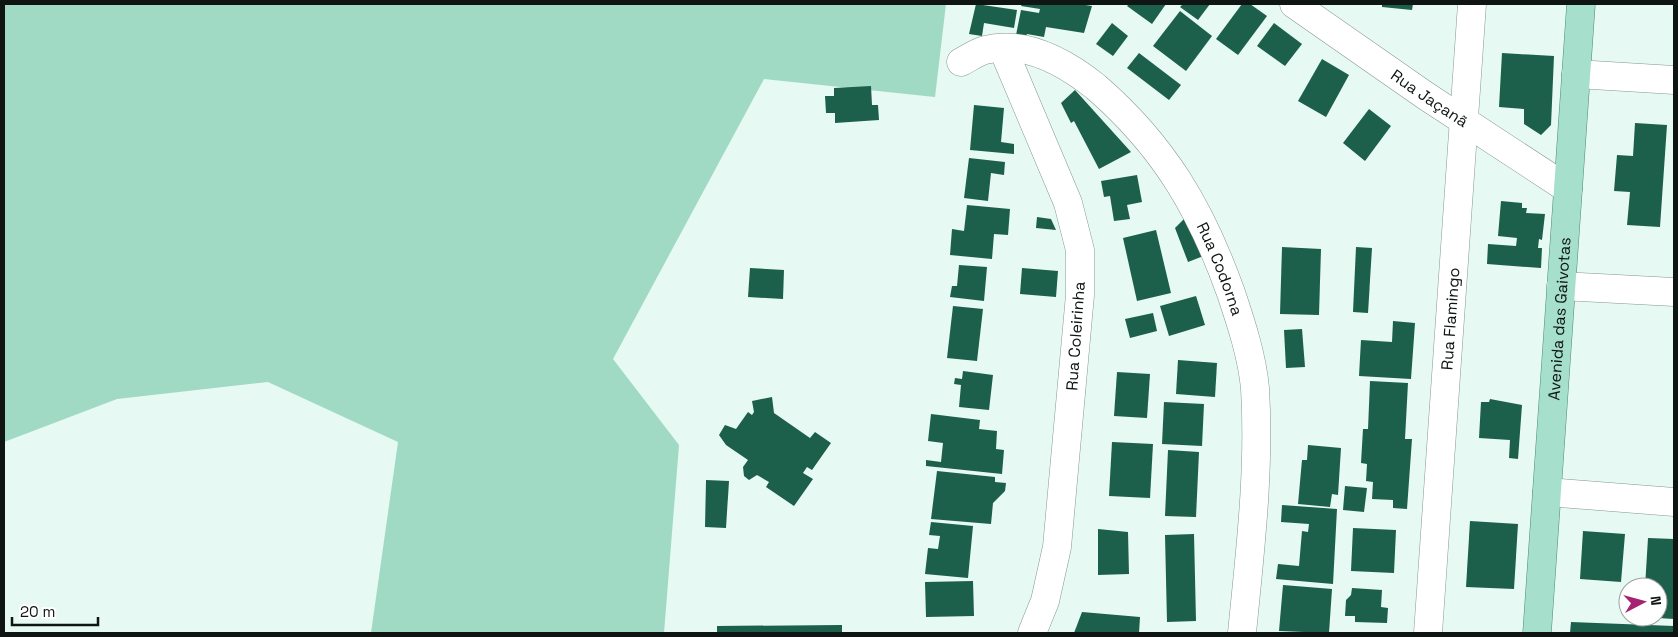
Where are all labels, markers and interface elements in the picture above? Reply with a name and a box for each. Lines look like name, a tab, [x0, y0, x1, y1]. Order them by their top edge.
street label: Rua Jaçanã	[1387, 65, 1472, 132]
street label: Rua Codorna	[1192, 219, 1248, 318]
street label: Avenida das Gaivotas	[1543, 237, 1576, 401]
street label: Rua Flamingo	[1436, 267, 1465, 371]
street label: Rua Coleirinha	[1061, 281, 1090, 391]
north arrow	[1618, 577, 1668, 627]
scale bar	[12, 594, 99, 626]
text: N	[1646, 595, 1665, 606]
text: 20 m	[20, 602, 55, 621]

